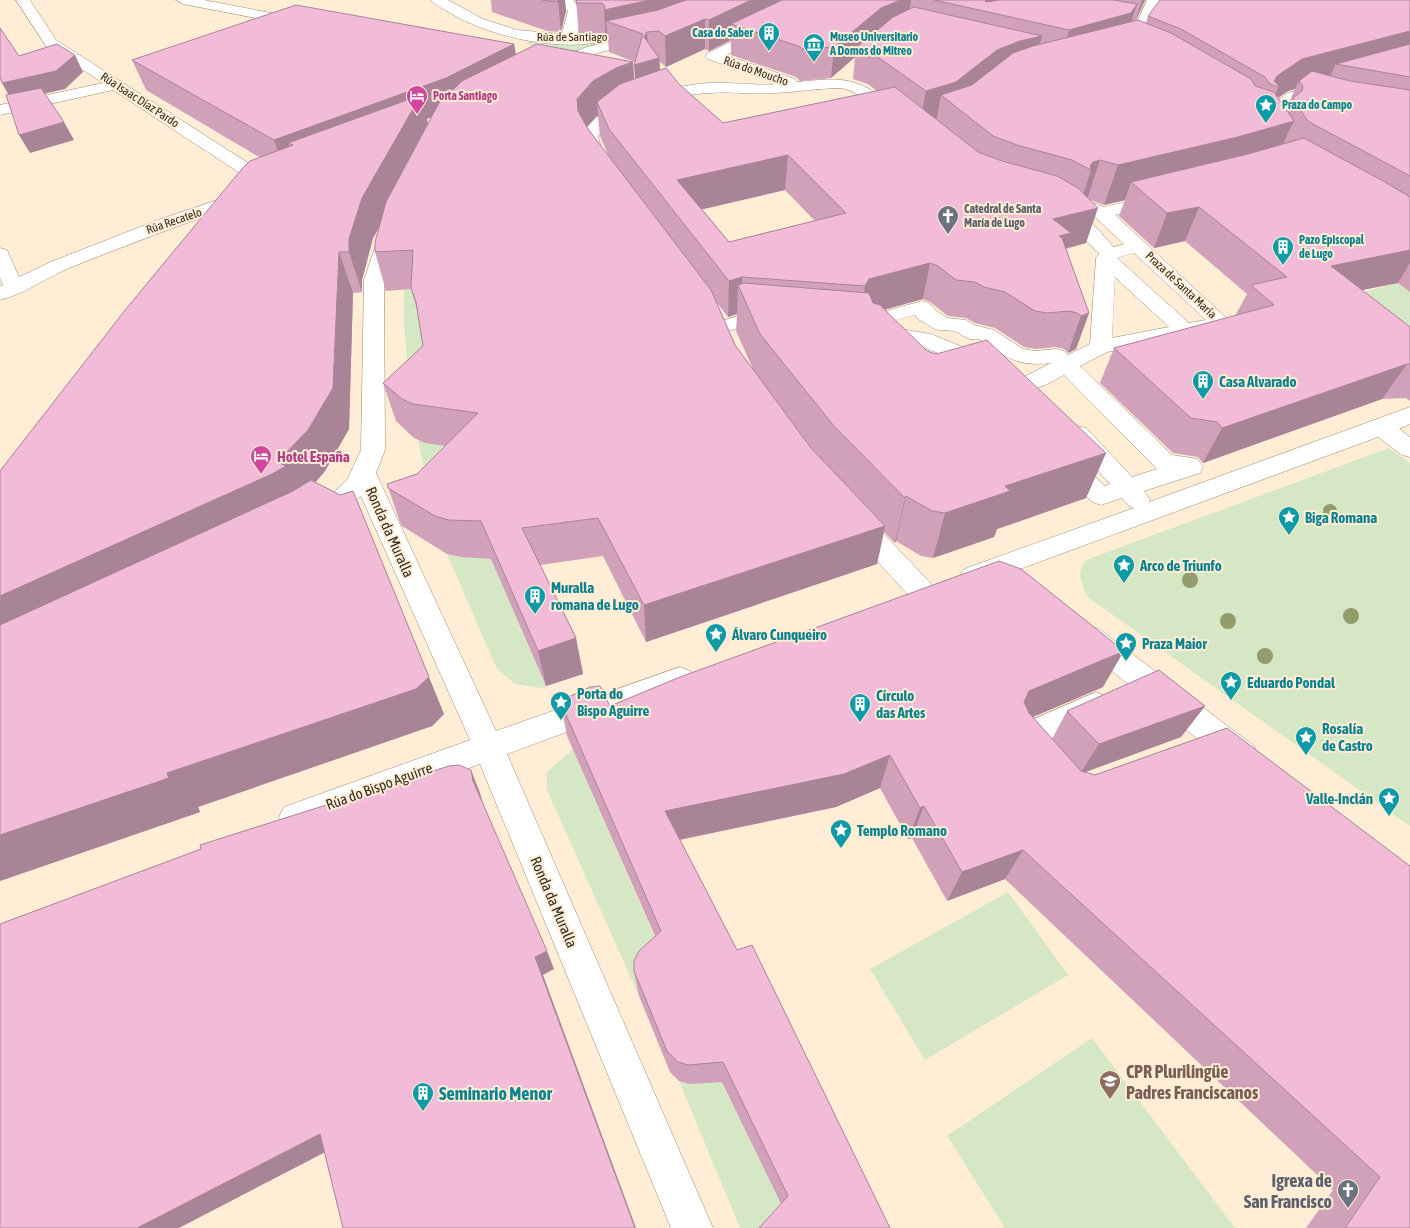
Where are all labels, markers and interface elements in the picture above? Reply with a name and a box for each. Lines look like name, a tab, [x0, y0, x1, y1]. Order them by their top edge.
building icon: Casa do Saber	[757, 21, 781, 52]
place label: Casa do Saber	[692, 26, 753, 40]
street label: Rúa de Santiago	[537, 30, 608, 44]
place label: Museo Universitario A Domos do Mitreo	[829, 30, 919, 58]
museum icon: Museo Universitario A Domos do Mitreo	[802, 32, 826, 63]
street label: Rúa do Moucho	[722, 53, 790, 89]
street label: Rúa Isaac Díaz Pardo	[98, 69, 182, 131]
hotel icon: Porta Santiago	[405, 84, 429, 115]
place label: Porta Santiago	[433, 89, 498, 103]
place icon: Praza do Campo	[1254, 93, 1278, 124]
place label: Praza do Campo	[1282, 98, 1353, 112]
place label: Catedral de Santa María de Lugo	[964, 202, 1042, 230]
church icon: Catedral de Santa María de Lugo	[936, 204, 960, 235]
street label: Rúa Recatelo	[144, 205, 204, 237]
place label: Pazo Episcopal de Lugo	[1299, 233, 1365, 261]
building icon: Pazo Episcopal de Lugo	[1271, 235, 1295, 266]
street label: Praza de Santa María	[1143, 249, 1219, 321]
building icon: Casa Alvarado	[1191, 369, 1215, 400]
place label: Casa Alvarado	[1219, 373, 1297, 390]
hotel icon: Hotel España	[249, 444, 273, 475]
place label: Hotel España	[277, 448, 350, 465]
street label: Ronda da Muralla	[362, 484, 418, 580]
place icon: Biga Romana	[1277, 505, 1301, 536]
place label: Biga Romana	[1305, 509, 1377, 526]
place icon: Arco de Triunfo	[1112, 553, 1136, 584]
place label: Arco de Triunfo	[1139, 557, 1222, 574]
place label: Muralla romana de Lugo	[551, 579, 639, 613]
building icon: Muralla romana de Lugo	[523, 584, 547, 615]
place icon: Álvaro Cunqueiro	[704, 622, 728, 653]
place label: Álvaro Cunqueiro	[731, 626, 827, 643]
place icon: Praza Maior	[1114, 631, 1138, 662]
place label: Praza Maior	[1142, 635, 1207, 652]
place icon: Eduardo Pondal	[1219, 670, 1243, 701]
place label: Eduardo Pondal	[1247, 674, 1336, 691]
place label: Porta do Bispo Aguirre	[577, 685, 649, 719]
place label: Círculo das Artes	[876, 687, 926, 721]
place icon: Porta do Bispo Aguirre	[549, 690, 573, 721]
building icon: Círculo das Artes	[848, 692, 872, 723]
place label: Rosalía de Castro	[1322, 720, 1373, 754]
place icon: Rosalía de Castro	[1294, 725, 1318, 756]
street label: Rúa do Bispo Aguirre	[323, 759, 435, 813]
place icon: Valle-Inclán	[1377, 786, 1401, 817]
place label: Valle-Inclán	[1305, 790, 1373, 807]
place icon: Templo Romano	[829, 818, 853, 849]
place label: Templo Romano	[857, 822, 947, 839]
street label: Ronda da Muralla	[527, 854, 581, 950]
place label: CPR Plurilingüe Padres Franciscanos	[1126, 1061, 1259, 1103]
school or university icon: CPR Plurilingüe Padres Franciscanos	[1098, 1069, 1122, 1100]
building icon: Seminario Menor	[411, 1081, 435, 1112]
place label: Seminario Menor	[439, 1083, 553, 1104]
place label: Igrexa de San Francisco	[1244, 1170, 1332, 1212]
church icon: Igrexa de San Francisco	[1336, 1178, 1360, 1209]

